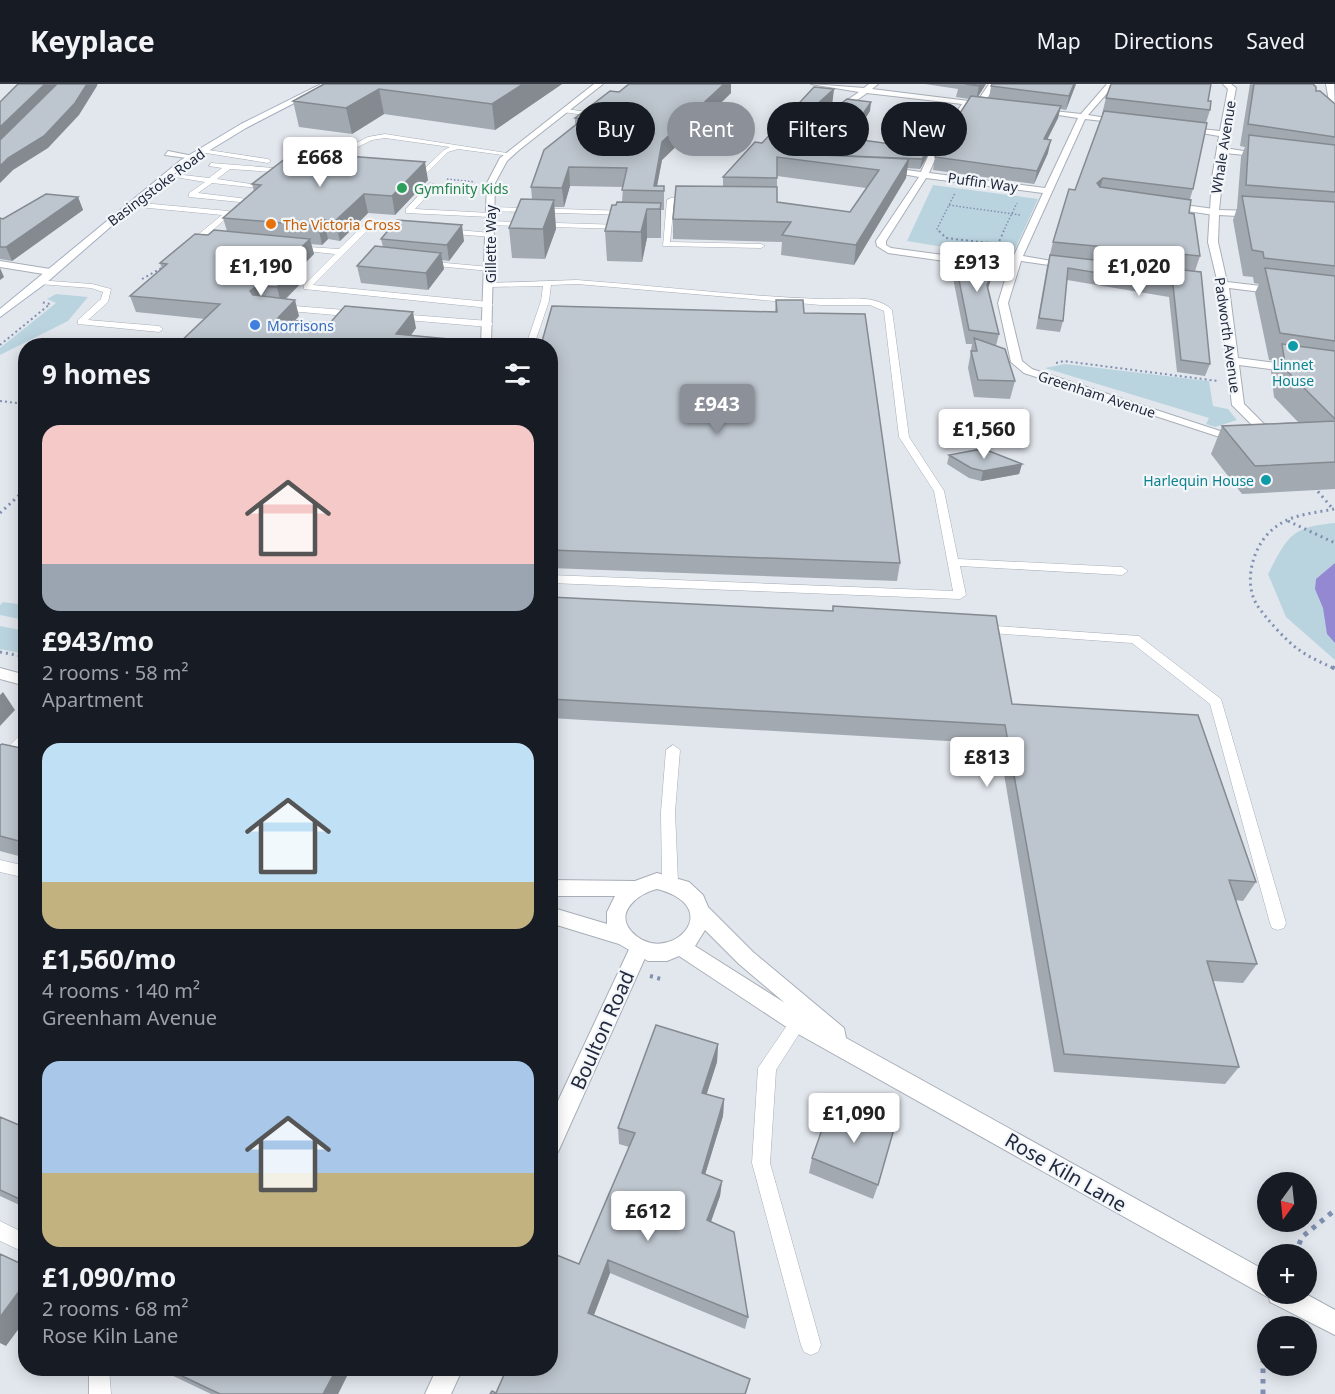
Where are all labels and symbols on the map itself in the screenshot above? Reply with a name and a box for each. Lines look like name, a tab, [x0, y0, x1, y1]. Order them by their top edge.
street label: Whale Avenue	[1206, 99, 1240, 195]
pin: £668	[284, 137, 356, 188]
street label: Basingstoke Road	[103, 144, 209, 230]
street label: Puffin Way	[947, 168, 1020, 196]
place label: Gymfinity Kids	[414, 179, 509, 198]
marker: Gymfinity Kids	[395, 181, 409, 195]
street label: Gillette Way	[481, 204, 500, 283]
place label: The Victoria Cross	[283, 215, 401, 234]
marker: The Victoria Cross	[264, 217, 278, 231]
pin: £913	[941, 242, 1013, 293]
pin: £1,190	[212, 246, 310, 297]
pin: £1,020	[1090, 246, 1188, 297]
street label: Padworth Avenue	[1210, 276, 1246, 394]
place label: Morrisons	[267, 316, 334, 335]
marker: Morrisons	[248, 318, 262, 332]
marker: Linnet House	[1286, 339, 1300, 353]
place label: Linnet House	[1272, 355, 1314, 390]
street label: Greenham Avenue	[1036, 366, 1158, 422]
pin: £943	[681, 384, 753, 435]
pin: £1,560	[935, 409, 1033, 460]
place label: Harlequin House	[1143, 471, 1254, 490]
marker: Harlequin House	[1259, 473, 1273, 487]
pin: £813	[951, 737, 1023, 788]
street label: Boulton Road	[564, 966, 640, 1094]
pin: £1,090	[805, 1093, 903, 1144]
street label: Rose Kiln Lane	[1000, 1126, 1132, 1218]
north arrow	[1257, 1172, 1317, 1232]
pin: £612	[612, 1191, 684, 1242]

